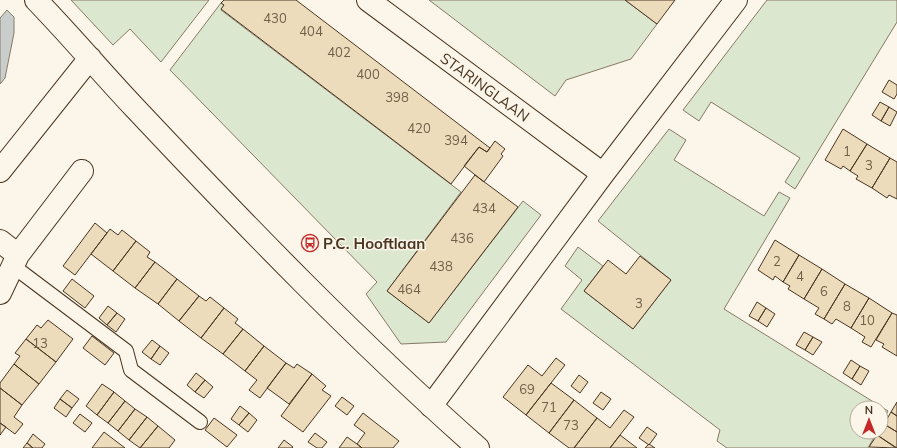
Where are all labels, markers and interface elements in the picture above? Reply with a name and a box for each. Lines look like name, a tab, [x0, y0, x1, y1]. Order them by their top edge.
house number: 430	[263, 10, 287, 26]
house number: 404	[299, 23, 323, 39]
house number: 402	[327, 44, 351, 60]
street label: STARINGLAAN	[437, 48, 533, 126]
house number: 400	[356, 66, 380, 82]
house number: 398	[385, 89, 409, 105]
house number: 420	[407, 120, 431, 136]
house number: 394	[444, 132, 468, 148]
house number: 1	[843, 143, 851, 159]
house number: 3	[865, 157, 873, 173]
house number: 434	[472, 200, 496, 216]
house number: 436	[450, 230, 474, 246]
bus stop icon: P.C. Hooftlaan	[300, 233, 320, 253]
place label: P.C. Hooftlaan	[323, 234, 425, 253]
house number: 2	[773, 253, 781, 269]
house number: 438	[429, 258, 453, 274]
house number: 4	[796, 268, 804, 284]
house number: 464	[397, 281, 421, 297]
house number: 6	[820, 283, 828, 299]
house number: 3	[635, 295, 643, 311]
house number: 8	[843, 298, 851, 314]
house number: 10	[859, 312, 875, 328]
house number: 13	[32, 335, 48, 351]
house number: 69	[519, 381, 535, 397]
house number: 71	[541, 399, 557, 415]
north arrow	[849, 400, 889, 440]
text: N	[865, 403, 873, 417]
house number: 73	[563, 417, 579, 433]

